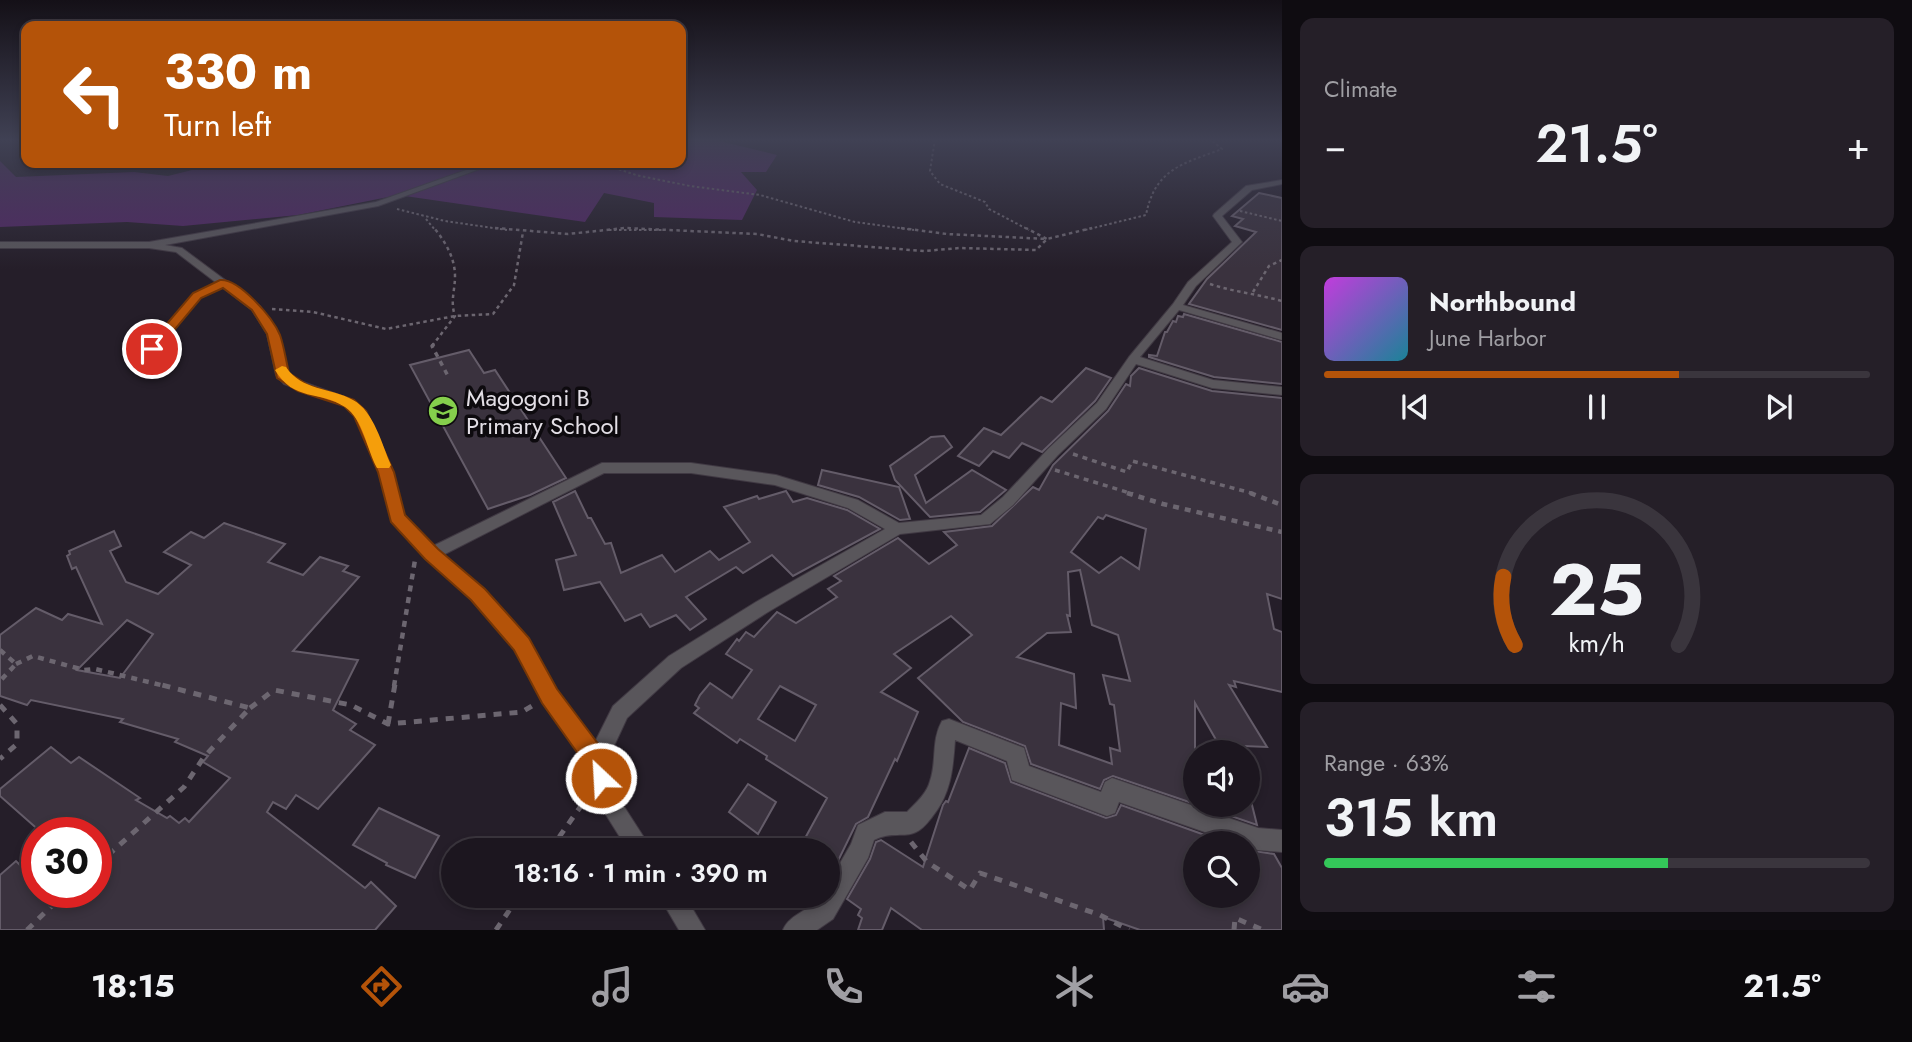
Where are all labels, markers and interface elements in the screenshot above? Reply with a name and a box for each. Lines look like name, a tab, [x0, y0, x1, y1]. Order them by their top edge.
text: 330 m	[164, 37, 312, 107]
icon: left	[49, 49, 140, 140]
text: Climate	[1324, 72, 1397, 106]
text: Turn left	[164, 102, 271, 148]
text: 21.5°	[1536, 106, 1658, 182]
text: −	[1324, 118, 1346, 173]
text: +	[1847, 118, 1870, 173]
text: Northbound	[1429, 283, 1576, 321]
pin	[122, 319, 182, 379]
text: June Harbor	[1429, 321, 1546, 355]
icon: arrive	[133, 330, 171, 368]
place label: Magogoni B Primary School	[466, 380, 619, 443]
icon: previous	[1396, 388, 1434, 426]
icon: pause	[1578, 388, 1616, 426]
icon: next	[1760, 388, 1798, 426]
school or university icon: Magogoni B Primary School	[426, 394, 460, 428]
text: 25	[1550, 537, 1644, 642]
text: km/h	[1569, 625, 1625, 661]
map controls	[1183, 740, 1260, 908]
button: sound	[1183, 740, 1260, 817]
position arrow	[564, 741, 638, 815]
text: Range · 63%	[1324, 746, 1449, 780]
text: 315 km	[1324, 780, 1498, 856]
speed limit sign: 30	[21, 817, 112, 908]
button: search	[1183, 831, 1260, 908]
text: 18:16 · 1 min · 390 m	[513, 854, 768, 892]
icon: directions	[357, 962, 406, 1011]
icon: music	[588, 962, 637, 1011]
icon: phone	[819, 962, 868, 1011]
icon: climate	[1050, 962, 1099, 1011]
icon: car	[1281, 962, 1330, 1011]
icon: filters	[1512, 962, 1561, 1011]
text: 18:15	[91, 963, 175, 1009]
text: 21.5°	[1743, 963, 1821, 1009]

